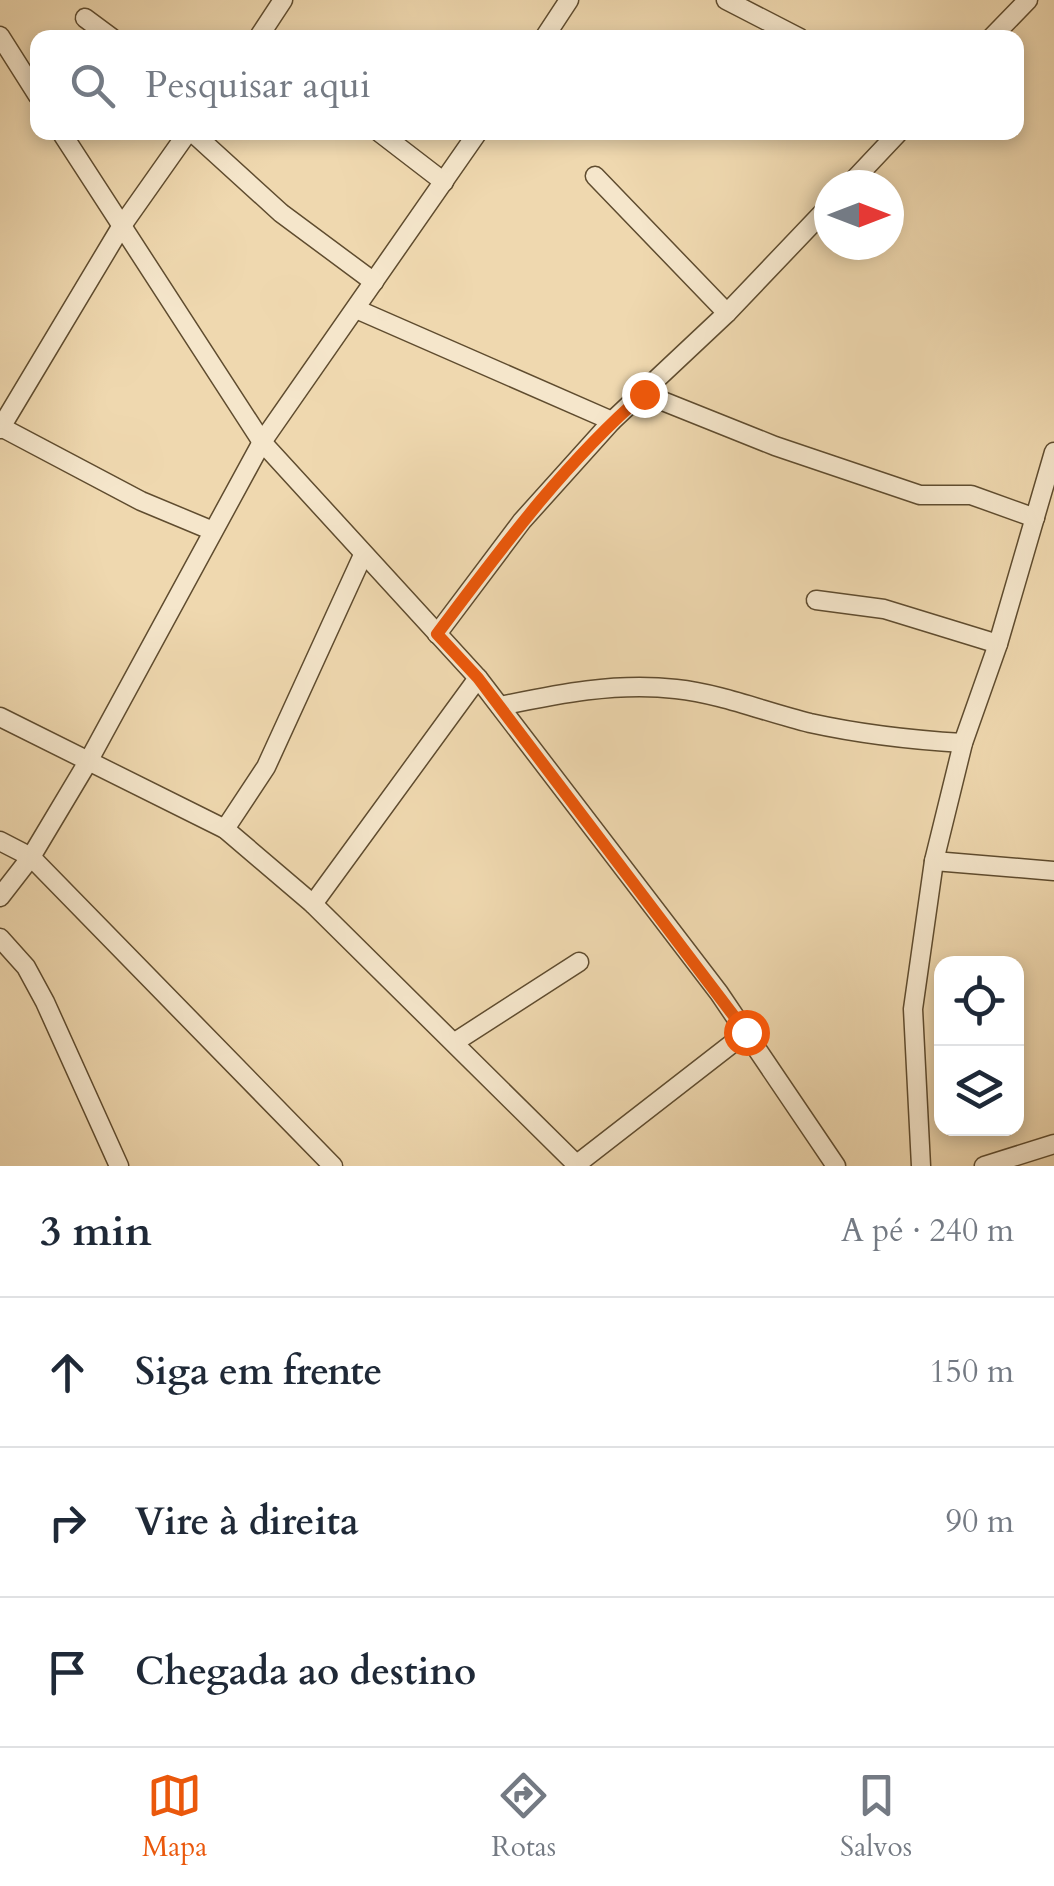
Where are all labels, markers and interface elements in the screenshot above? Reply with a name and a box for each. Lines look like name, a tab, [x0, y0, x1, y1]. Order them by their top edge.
search box	[30, 30, 1024, 140]
icon: search	[65, 58, 120, 113]
text: Pesquisar aqui	[145, 59, 371, 111]
north arrow	[814, 170, 904, 260]
route end	[622, 372, 668, 418]
map controls	[934, 956, 1024, 1136]
button: locate	[934, 956, 1024, 1046]
route start	[724, 1010, 770, 1056]
button: layers	[934, 1046, 1024, 1136]
text: 3 min	[40, 1203, 152, 1260]
text: A pé · 240 m	[841, 1209, 1014, 1253]
icon: ahead	[40, 1345, 95, 1400]
text: Siga em frente	[135, 1346, 382, 1398]
text: 150 m	[929, 1350, 1014, 1394]
icon: right	[40, 1495, 95, 1550]
text: Vire à direita	[135, 1496, 359, 1548]
text: 90 m	[946, 1500, 1014, 1544]
icon: arrive	[40, 1645, 95, 1700]
text: Chegada ao destino	[135, 1646, 476, 1698]
tab: Mapa	[142, 1768, 207, 1866]
tab: Rotas	[491, 1768, 556, 1866]
tab: Salvos	[840, 1768, 912, 1866]

